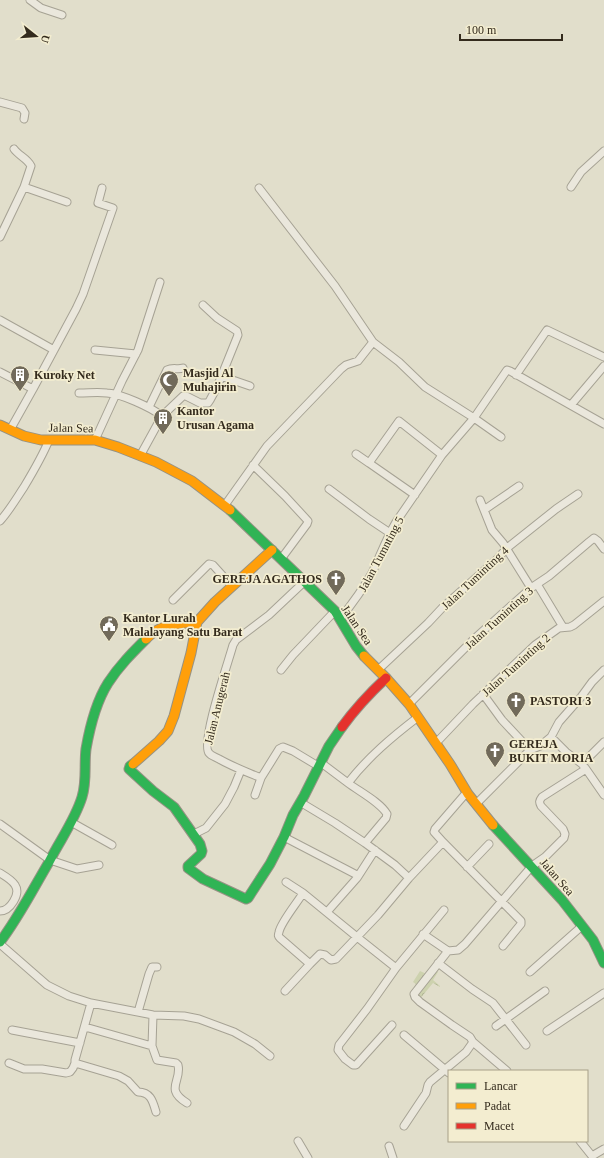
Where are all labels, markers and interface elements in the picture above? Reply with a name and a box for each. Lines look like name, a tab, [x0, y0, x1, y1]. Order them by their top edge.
north arrow	[16, 16, 56, 56]
scale bar	[460, 16, 562, 42]
text: 100 m	[466, 23, 497, 37]
text: U	[39, 33, 52, 45]
building icon: Kuroky Net	[9, 364, 31, 392]
place label: Masjid Al Muhajirin	[183, 366, 237, 394]
place label: Kuroky Net	[34, 368, 95, 382]
mosque icon: Masjid Al Muhajirin	[158, 369, 180, 397]
place label: Kantor Urusan Agama	[177, 404, 254, 432]
building icon: Kantor Urusan Agama	[152, 407, 174, 435]
street label: Jalan Sea	[48, 421, 94, 435]
street label: Jalan Tumnting 5	[355, 514, 407, 594]
street label: Jalan Tuminting 4	[439, 543, 511, 613]
church icon: GEREJA AGATHOS	[325, 568, 347, 596]
place label: GEREJA AGATHOS	[213, 572, 322, 586]
street label: Jalan Tuminting 3	[462, 584, 536, 652]
street label: Jalan Sea	[339, 602, 376, 648]
place label: Kantor Lurah Malalayang Satu Barat	[123, 611, 242, 639]
public building icon: Kantor Lurah Malalayang Satu Barat	[98, 614, 120, 642]
street label: Jalan Tuminting 2	[479, 631, 553, 699]
street label: Jalan Anugerah	[201, 670, 233, 746]
church icon: PASTORI 3	[505, 690, 527, 718]
place label: PASTORI 3	[530, 694, 591, 708]
place label: GEREJA BUKIT MORIA	[509, 737, 593, 765]
church icon: GEREJA BUKIT MORIA	[484, 740, 506, 768]
street label: Jalan Sea	[537, 855, 577, 899]
legend	[448, 1070, 588, 1142]
text: Lancar	[484, 1079, 517, 1093]
text: Padat	[484, 1099, 511, 1113]
text: Macet	[484, 1119, 515, 1133]

